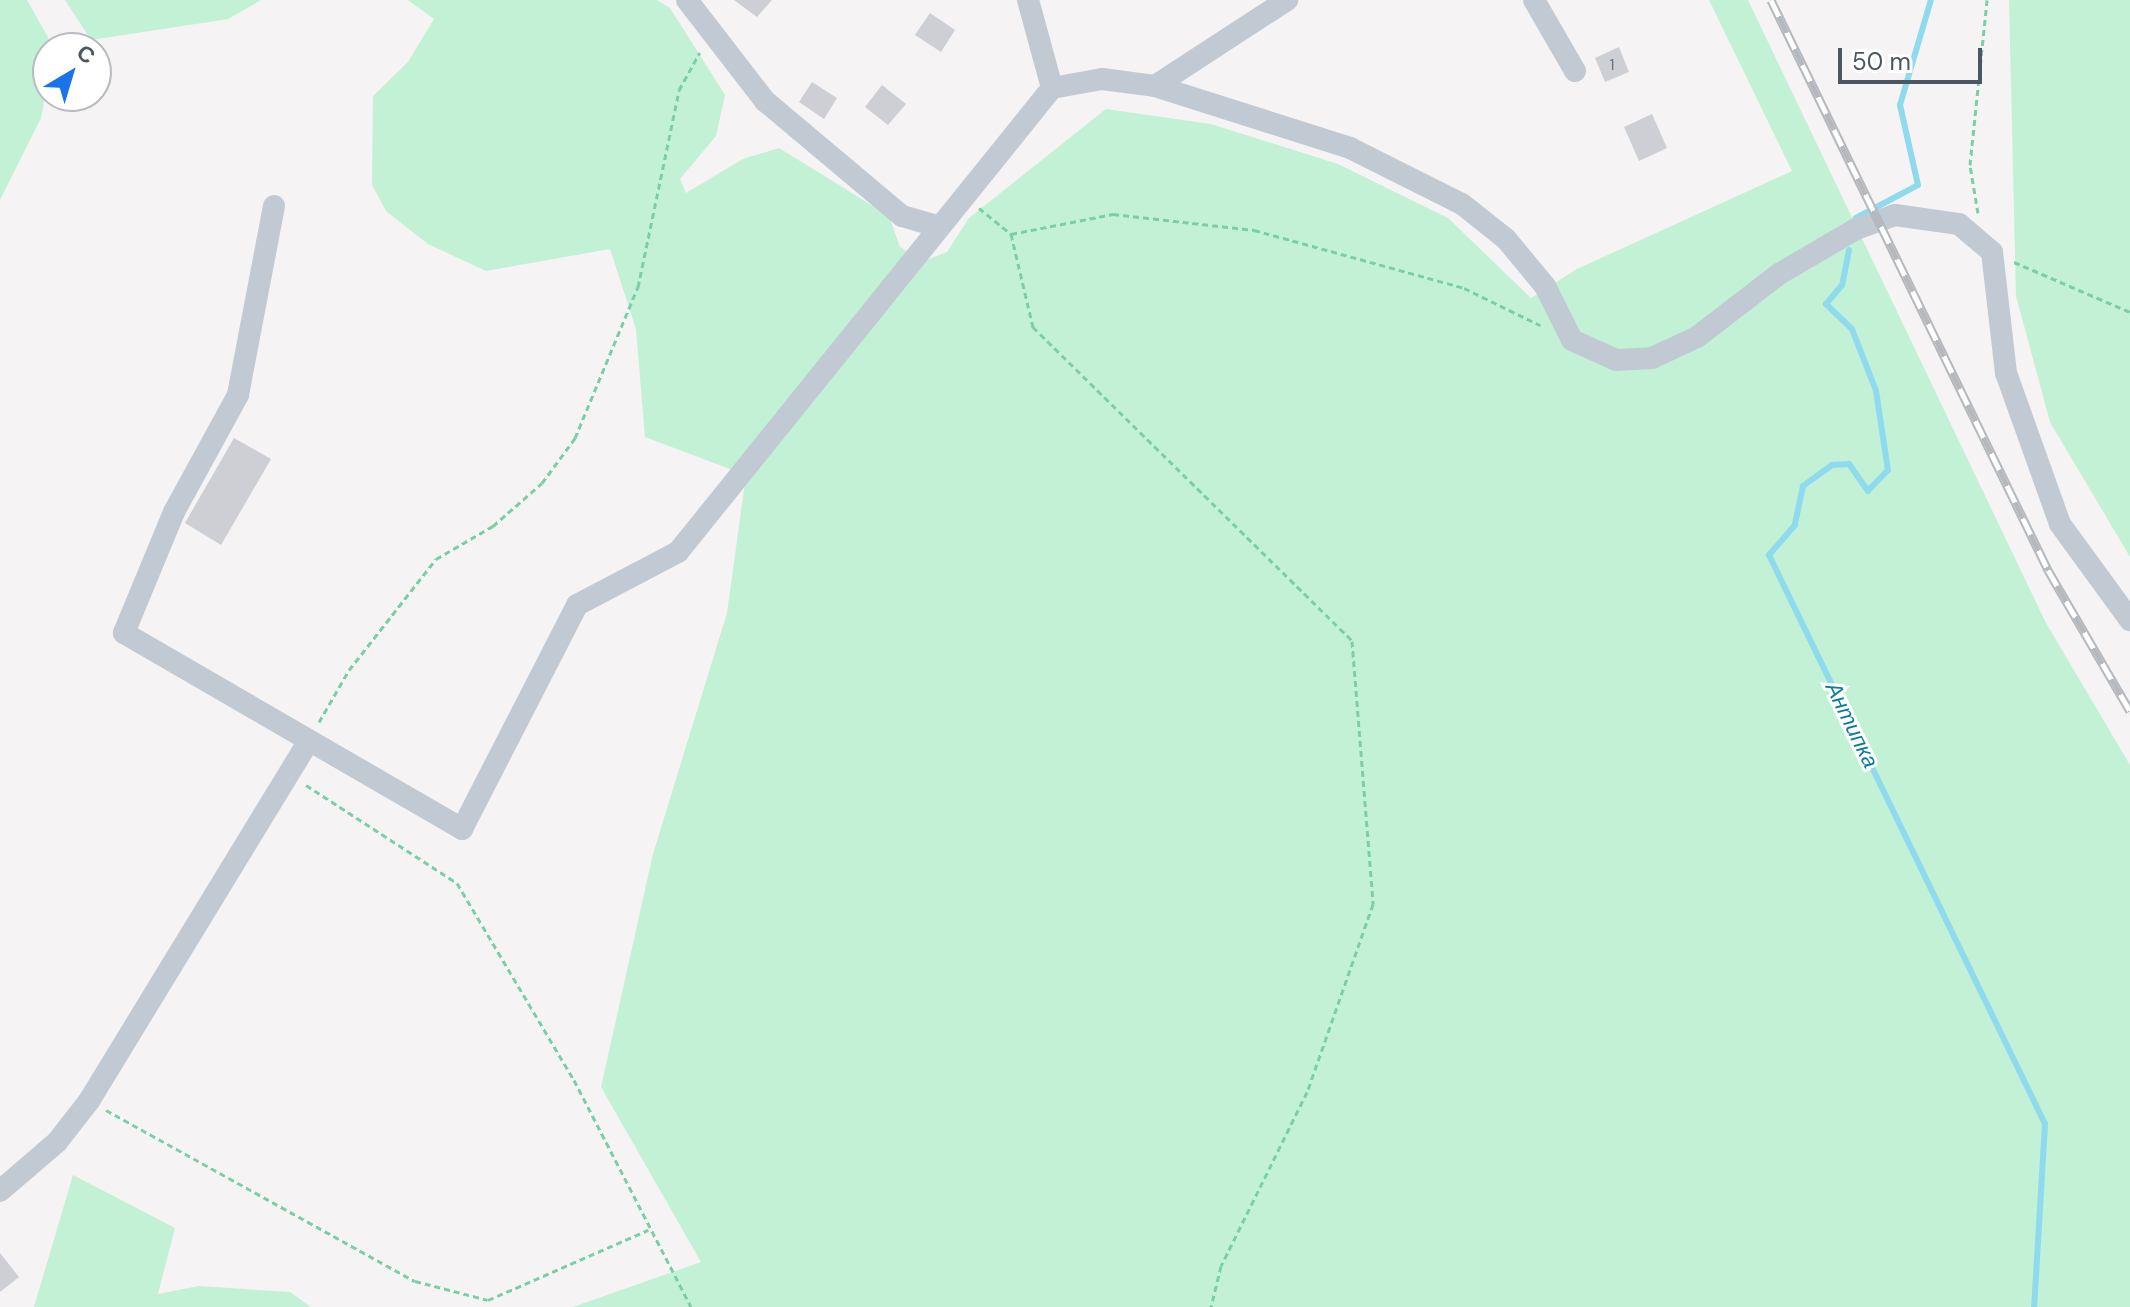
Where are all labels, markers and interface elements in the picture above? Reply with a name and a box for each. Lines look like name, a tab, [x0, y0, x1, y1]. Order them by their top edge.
north arrow	[32, 32, 112, 112]
scale bar	[1842, 32, 1986, 82]
text: С	[71, 38, 101, 71]
text: 50 m	[1852, 46, 1911, 77]
house number: 1	[1610, 55, 1614, 75]
water label: Антипка	[1820, 678, 1884, 772]

